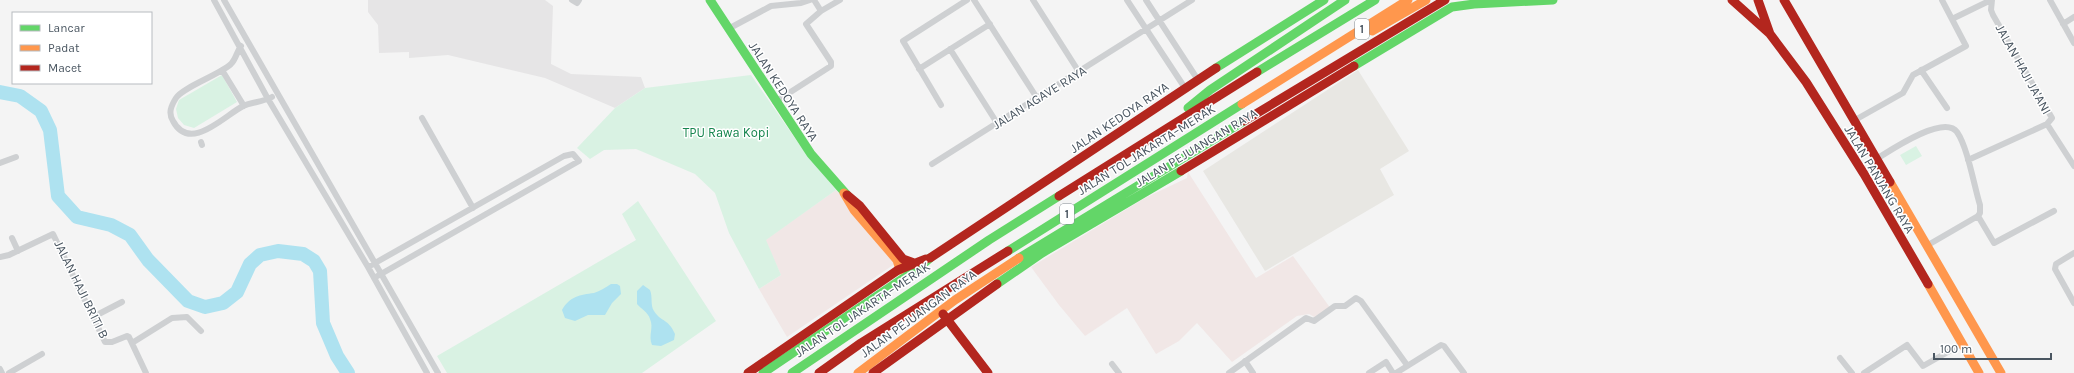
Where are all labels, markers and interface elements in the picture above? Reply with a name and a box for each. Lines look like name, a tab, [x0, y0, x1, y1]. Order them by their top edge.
legend	[12, 12, 152, 84]
road number: 1	[1355, 19, 1369, 39]
text: Lancar	[48, 21, 85, 35]
street label: JALAN HAJI JA'ANI	[1993, 21, 2055, 117]
street label: JALAN KEDOYA RAYA	[746, 39, 822, 144]
text: Padat	[48, 41, 80, 55]
text: Macet	[48, 61, 82, 75]
street label: JALAN AGAVE RAYA	[990, 62, 1089, 132]
street label: JALAN KEDOYA RAYA	[1067, 79, 1172, 156]
street label: JALAN TOL JAKARTA–MERAK	[1075, 101, 1218, 198]
street label: JALAN PEJUANGAN RAYA	[1133, 105, 1260, 190]
street label: JALAN PANJANG RAYA	[1841, 123, 1918, 236]
park label: TPU Rawa Kopi	[683, 125, 769, 140]
road number: 1	[1060, 204, 1074, 224]
street label: JALAN HAJI BRITI B	[51, 238, 112, 341]
street label: JALAN TOL JAKARTA–MERAK	[792, 259, 933, 360]
street label: JALAN PEJUANGAN RAYA	[857, 266, 980, 360]
scale bar	[1934, 335, 2051, 361]
text: 100 m	[1940, 342, 1972, 356]

